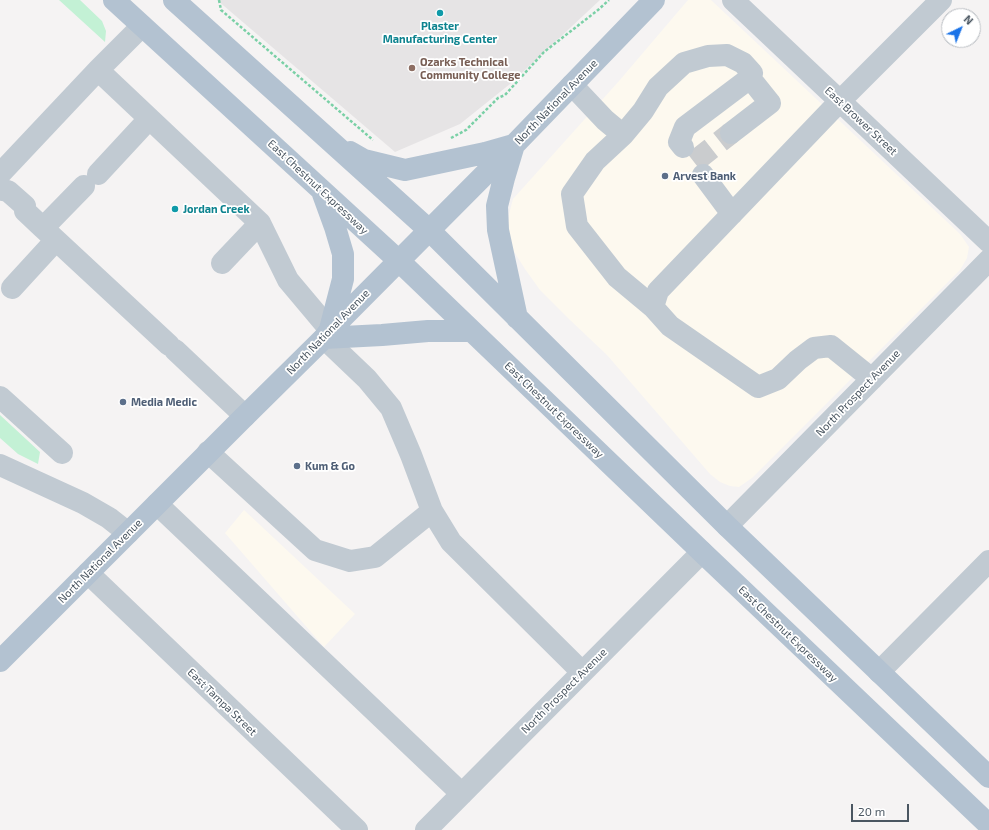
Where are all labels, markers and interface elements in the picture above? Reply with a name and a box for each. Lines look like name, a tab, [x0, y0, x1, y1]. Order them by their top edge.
marker: Plaster Manufacturing Center	[435, 8, 445, 18]
north arrow	[941, 8, 981, 48]
text: N	[961, 12, 976, 27]
place label: Plaster Manufacturing Center	[383, 19, 497, 45]
place label: Ozarks Technical Community College	[420, 55, 521, 81]
street label: North National Avenue	[512, 57, 600, 147]
marker: Ozarks Technical Community College	[407, 63, 417, 73]
street label: East Brower Street	[822, 84, 900, 158]
street label: East Chestnut Expressway	[265, 137, 371, 237]
place label: Arvest Bank	[673, 169, 736, 183]
marker: Arvest Bank	[660, 171, 670, 181]
place label: Jordan Creek	[183, 202, 250, 216]
marker: Jordan Creek	[170, 204, 180, 214]
street label: North National Avenue	[284, 287, 372, 377]
street label: North Prospect Avenue	[813, 347, 903, 439]
street label: East Chestnut Expressway	[502, 359, 606, 461]
place label: Media Medic	[131, 395, 197, 409]
marker: Media Medic	[118, 397, 128, 407]
place label: Kum & Go	[305, 459, 355, 473]
marker: Kum & Go	[292, 461, 302, 471]
street label: North National Avenue	[55, 516, 145, 606]
street label: East Chestnut Expressway	[736, 583, 840, 685]
street label: North Prospect Avenue	[519, 646, 609, 736]
street label: East Tampa Street	[185, 666, 259, 738]
scale bar	[853, 796, 911, 822]
text: 20 m	[858, 804, 885, 818]

